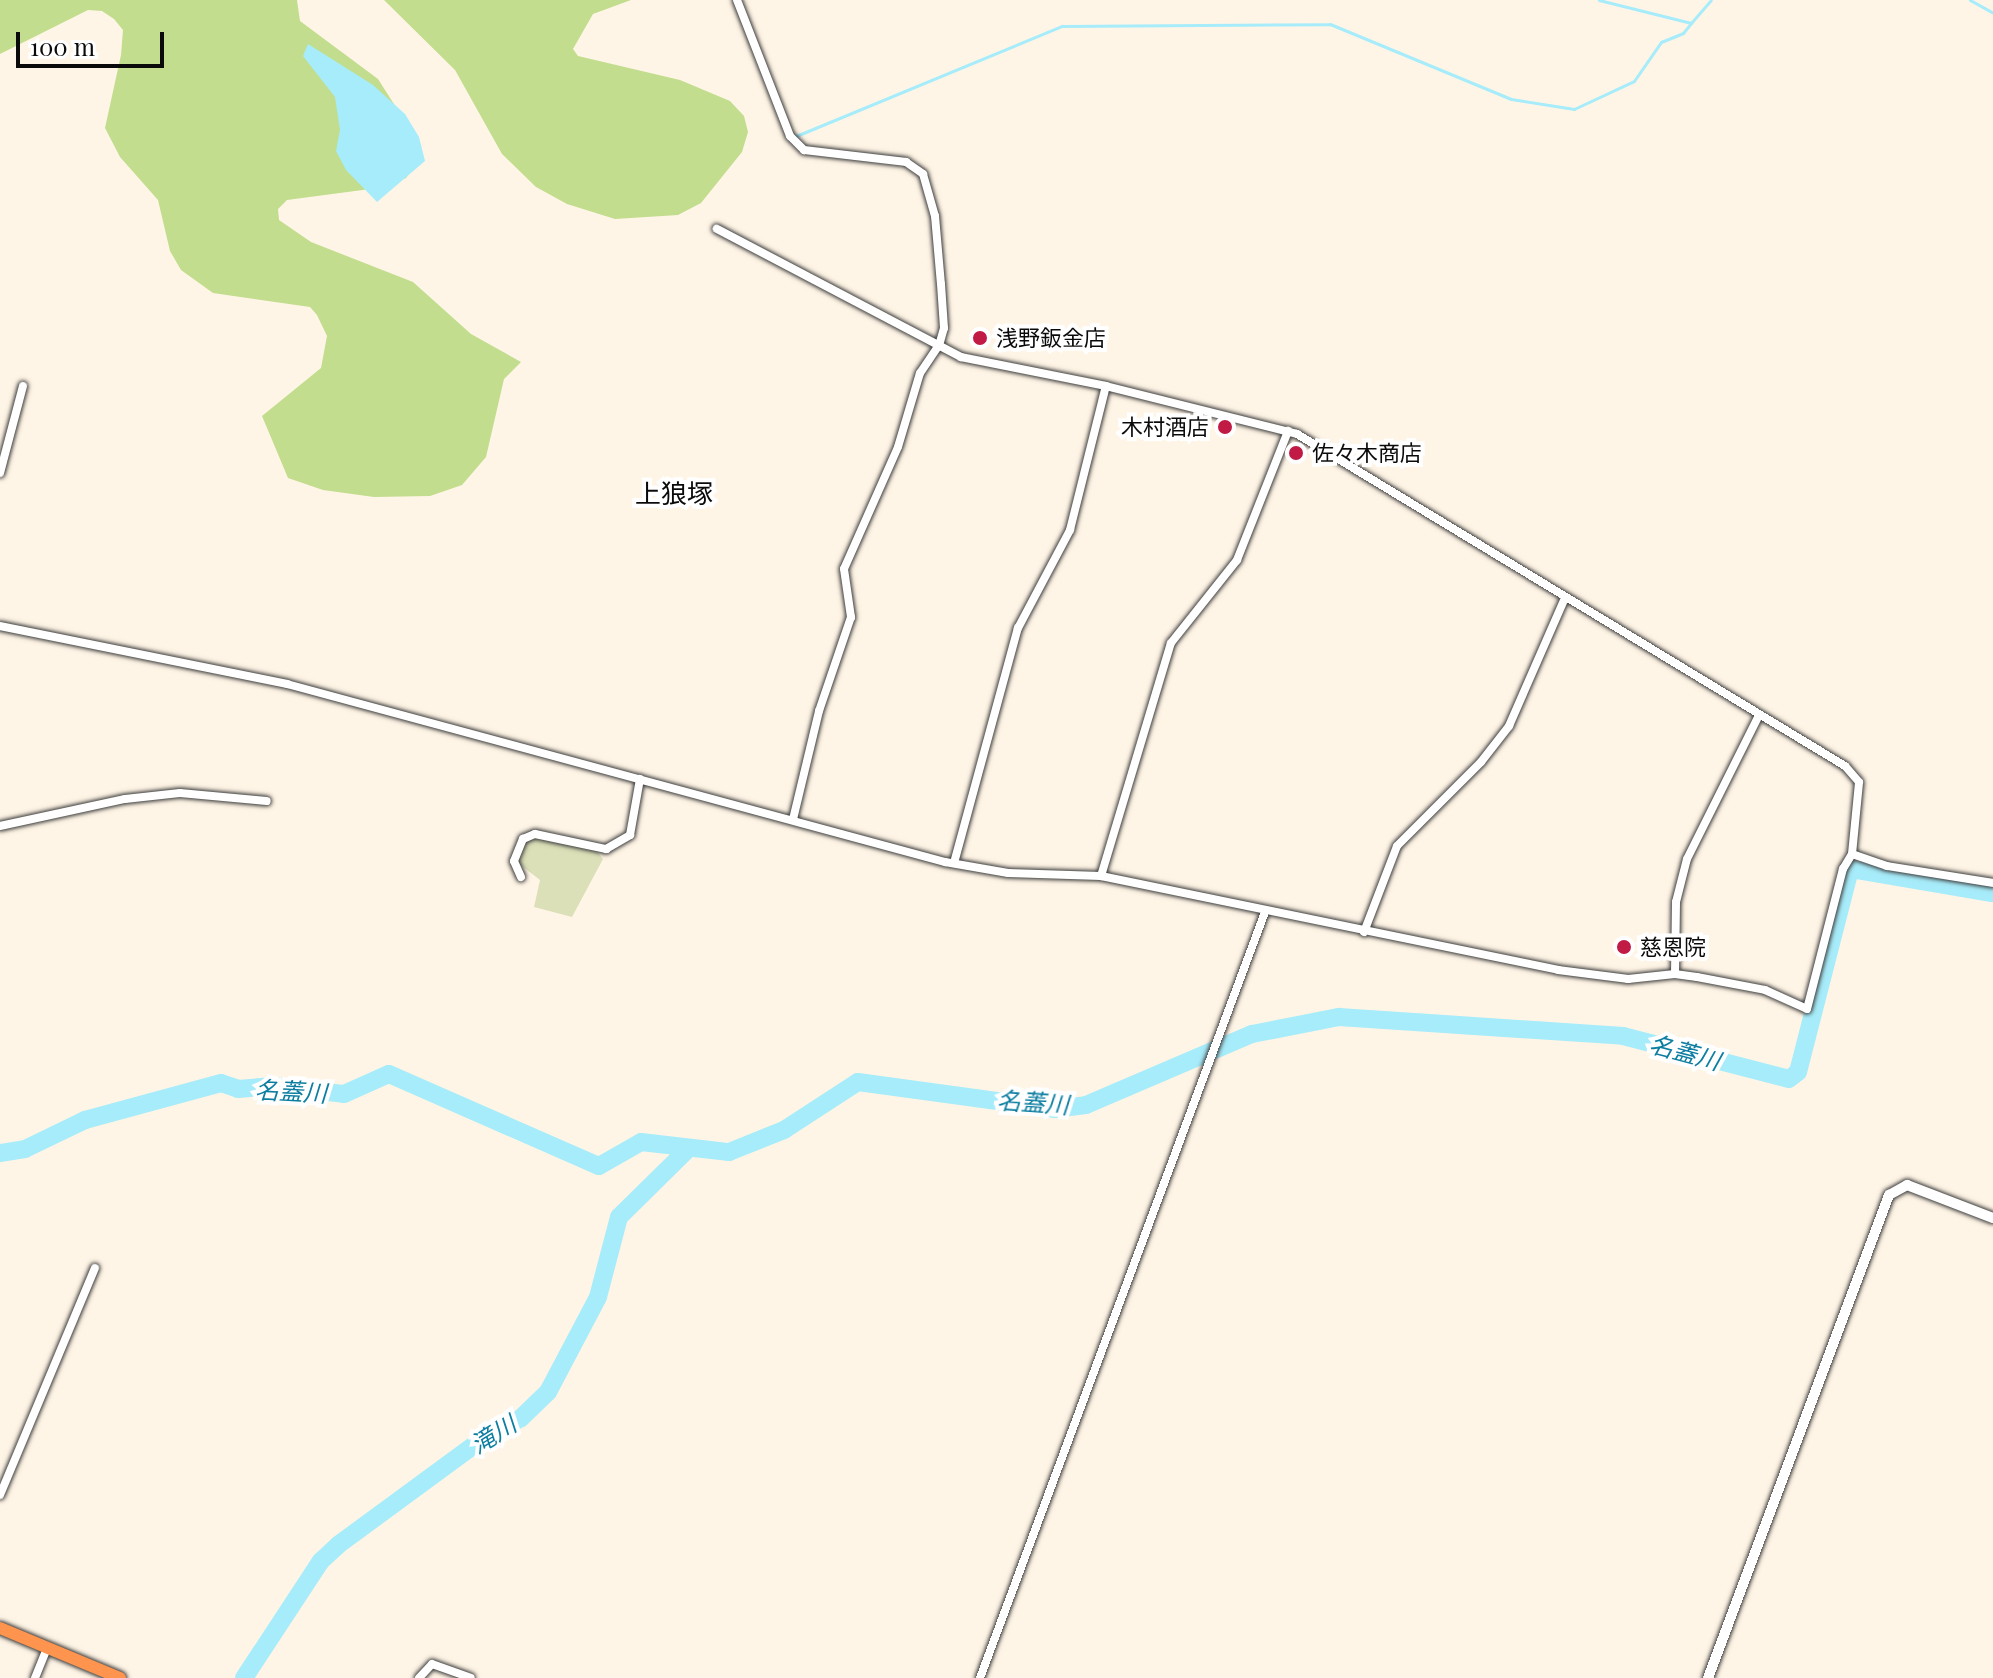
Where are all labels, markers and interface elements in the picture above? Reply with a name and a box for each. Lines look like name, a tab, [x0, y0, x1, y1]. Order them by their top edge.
scale bar	[20, 16, 168, 66]
text: 100 m	[30, 30, 95, 62]
place label: 浅野鈑金店	[996, 325, 1106, 351]
marker: 浅野鈑金店	[971, 329, 989, 347]
place label: 木村酒店	[1121, 414, 1209, 440]
marker: 木村酒店	[1216, 418, 1234, 436]
place label: 佐々木商店	[1312, 440, 1422, 466]
marker: 佐々木商店	[1287, 444, 1305, 462]
district label: 上狼塚	[635, 477, 713, 509]
place label: 慈恩院	[1640, 934, 1706, 960]
marker: 慈恩院	[1615, 938, 1633, 956]
water label: 名蓋川	[1646, 1029, 1724, 1075]
water label: 名蓋川	[254, 1075, 328, 1107]
water label: 名蓋川	[996, 1085, 1070, 1119]
water label: 滝川	[465, 1409, 521, 1459]

